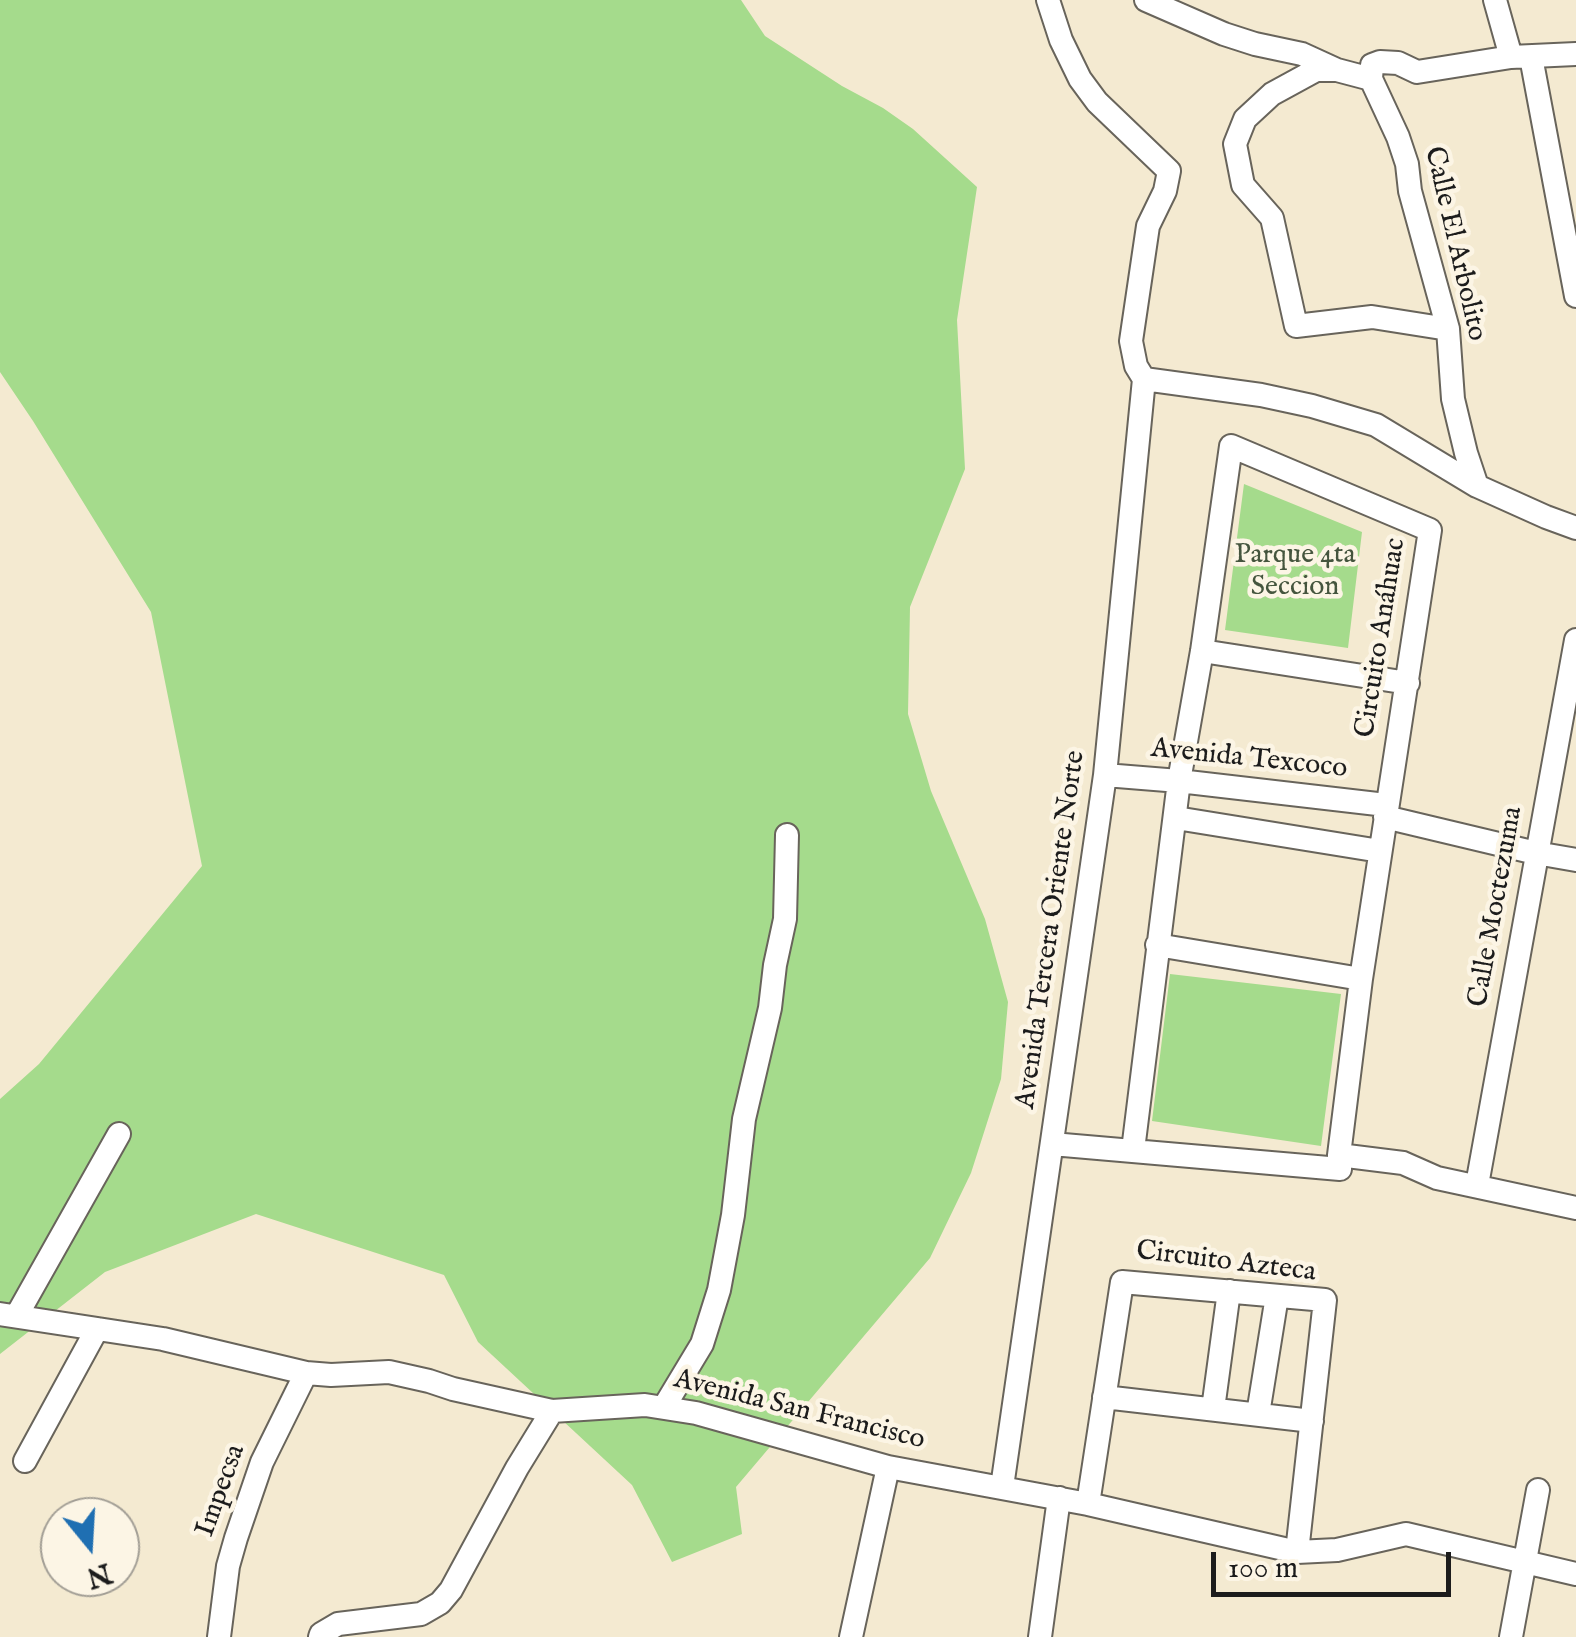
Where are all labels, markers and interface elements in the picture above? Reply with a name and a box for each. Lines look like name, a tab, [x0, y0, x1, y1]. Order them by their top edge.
street label: Calle El Arbolito	[1415, 144, 1493, 344]
street label: Circuito Anáhuac	[1350, 536, 1414, 740]
park label: Parque 4ta Seccion	[1234, 539, 1356, 605]
street label: Avenida Texcoco	[1149, 733, 1349, 787]
street label: Avenida Tercera Oriente Norte	[1010, 749, 1094, 1111]
street label: Calle Moctezuma	[1463, 804, 1531, 1010]
street label: Circuito Azteca	[1134, 1235, 1318, 1291]
street label: Avenida San Francisco	[670, 1364, 928, 1458]
street label: Impecsa	[190, 1440, 254, 1542]
north arrow	[40, 1497, 140, 1597]
scale bar	[1216, 1532, 1456, 1594]
text: 100 m	[1228, 1550, 1298, 1588]
text: N	[82, 1554, 116, 1594]

